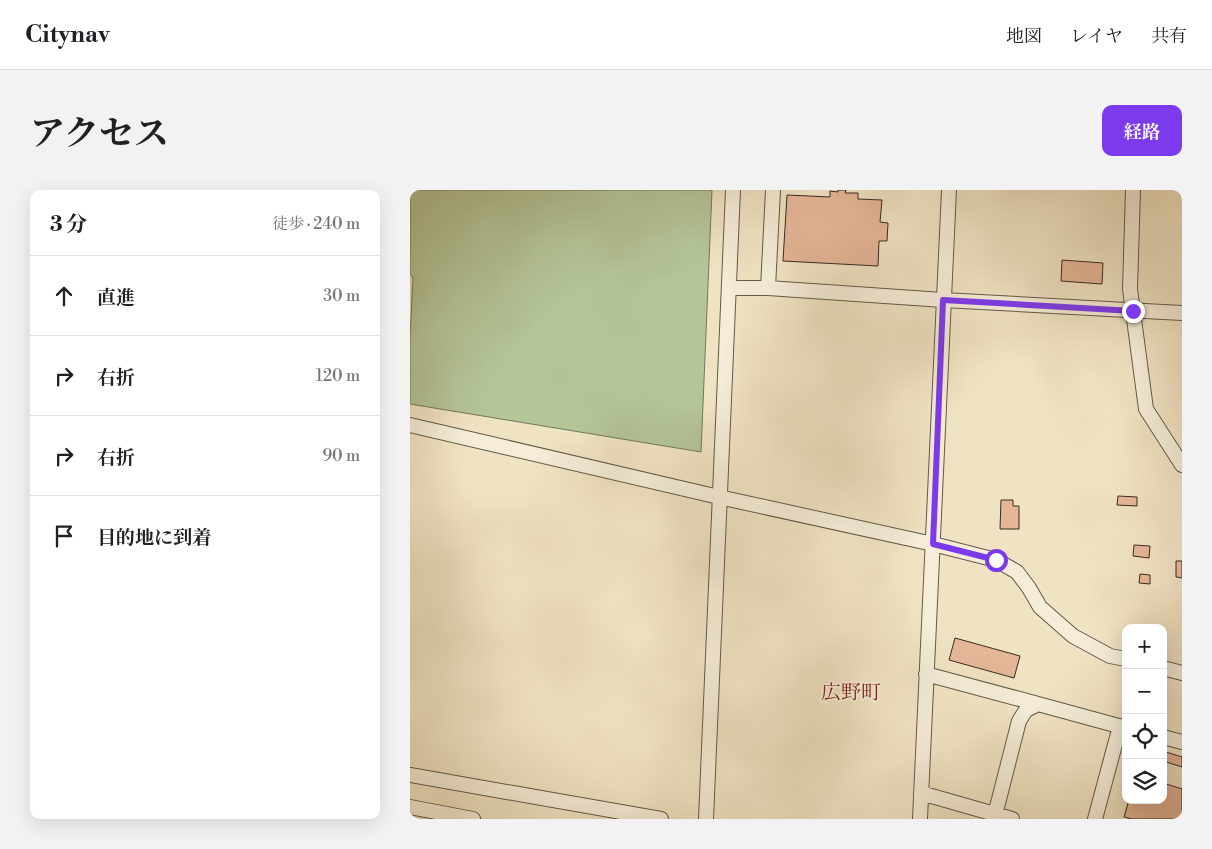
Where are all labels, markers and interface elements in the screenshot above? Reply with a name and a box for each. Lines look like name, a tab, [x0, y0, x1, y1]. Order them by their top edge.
text: Citynav	[25, 20, 110, 50]
text: 地図	[1006, 25, 1042, 48]
text: レイヤ	[1070, 25, 1123, 48]
text: 共有	[1151, 25, 1187, 48]
button: 経路	[1102, 105, 1182, 156]
text: アクセス	[30, 113, 169, 156]
text: 3 分	[50, 212, 87, 238]
text: 徒歩 · 240 m	[272, 214, 360, 234]
icon: ahead	[50, 282, 78, 310]
text: 直進	[97, 286, 135, 310]
text: 30 m	[323, 286, 360, 306]
route end	[1122, 300, 1145, 323]
icon: right	[50, 362, 78, 390]
text: 右折	[97, 366, 135, 390]
text: 120 m	[316, 366, 360, 386]
icon: right	[50, 442, 78, 470]
text: 右折	[97, 446, 135, 470]
text: 90 m	[322, 446, 360, 466]
icon: arrive	[50, 522, 78, 550]
text: 目的地に到着	[97, 526, 211, 550]
route start	[985, 549, 1008, 572]
map controls	[1122, 624, 1167, 804]
button: +	[1122, 624, 1167, 669]
button: −	[1122, 669, 1167, 714]
district label: 広野町	[821, 681, 881, 706]
button: locate	[1122, 714, 1167, 759]
button: layers	[1122, 759, 1167, 804]

